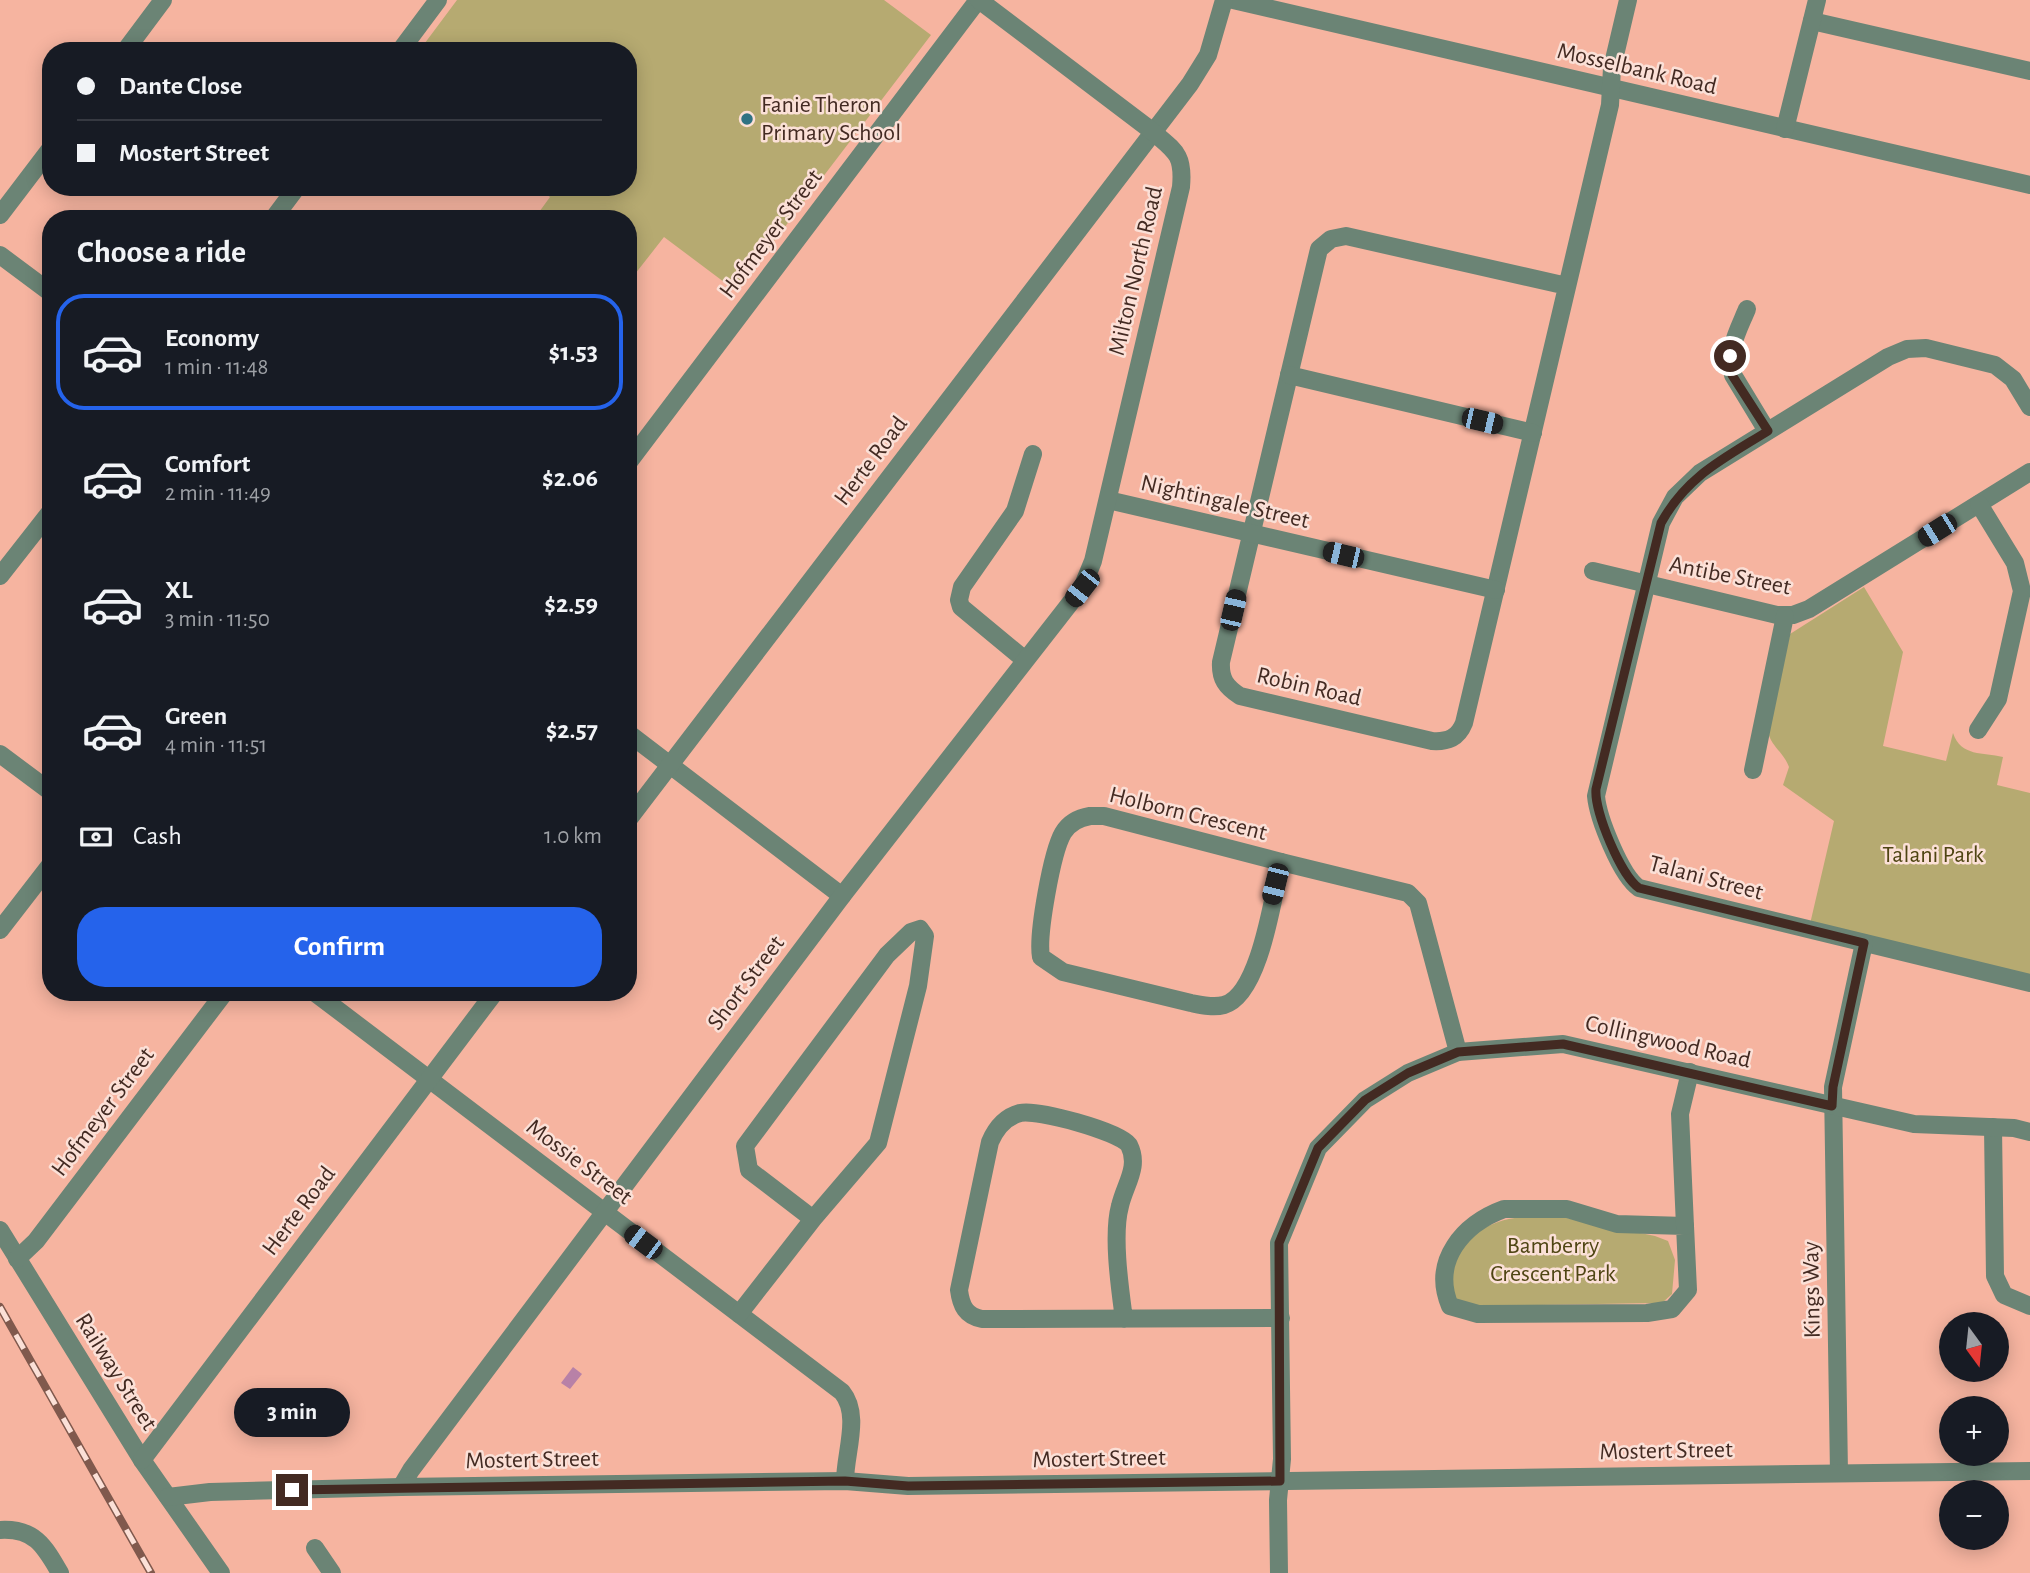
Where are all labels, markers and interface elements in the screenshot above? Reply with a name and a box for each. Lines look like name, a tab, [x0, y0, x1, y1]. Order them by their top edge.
street label: Mosselbank Road	[1555, 39, 1719, 99]
text: Dante Close	[119, 73, 242, 99]
place label: Fanie Theron Primary School	[761, 93, 901, 145]
marker: Fanie Theron Primary School	[739, 111, 755, 127]
text: Mostert Street	[119, 140, 269, 166]
street label: Hofmeyer Street	[715, 165, 827, 303]
street label: Milton North Road	[1105, 184, 1167, 358]
text: Choose a ride	[77, 236, 246, 268]
icon: car	[81, 321, 144, 384]
text: Economy	[165, 325, 259, 351]
text: $1.53	[549, 339, 598, 365]
route start	[1714, 340, 1746, 372]
text: 1 min · 11:48	[165, 356, 268, 379]
car	[1460, 406, 1505, 436]
street label: Herte Road	[830, 412, 912, 510]
icon: car	[81, 447, 144, 510]
text: Comfort	[165, 451, 250, 477]
text: $2.06	[542, 465, 598, 491]
street label: Nightingale Street	[1138, 471, 1312, 533]
text: 2 min · 11:49	[165, 482, 271, 505]
car	[1914, 510, 1961, 550]
car	[1321, 540, 1366, 570]
street label: Antibe Street	[1667, 552, 1793, 600]
car	[1061, 565, 1104, 611]
icon: car	[81, 573, 144, 636]
text: XL	[165, 577, 192, 603]
car	[1219, 587, 1248, 633]
text: $2.59	[544, 591, 598, 617]
text: 3 min · 11:50	[165, 608, 270, 631]
street label: Robin Road	[1254, 663, 1364, 711]
icon: car	[81, 699, 144, 762]
text: Green	[165, 703, 227, 729]
text: $2.57	[546, 717, 598, 743]
text: 4 min · 11:51	[165, 734, 267, 757]
street label: Holborn Crescent	[1107, 783, 1270, 845]
icon: cash	[77, 818, 115, 856]
text: Cash	[133, 823, 182, 849]
text: 1.0 km	[544, 825, 602, 848]
park label: Talani Park	[1882, 843, 1984, 867]
street label: Talani Street	[1647, 851, 1766, 905]
car	[1260, 861, 1291, 907]
button: Confirm	[77, 907, 602, 987]
street label: Short Street	[703, 931, 789, 1035]
street label: Collingwood Road	[1583, 1011, 1753, 1073]
street label: Hofmeyer Street	[47, 1043, 159, 1181]
street label: Mossie Street	[522, 1115, 637, 1210]
street label: Herte Road	[258, 1162, 340, 1260]
car	[620, 1221, 667, 1263]
park label: Bamberry Crescent Park	[1490, 1234, 1616, 1286]
street label: Kings Way	[1799, 1241, 1825, 1339]
street label: Railway Street	[71, 1309, 162, 1435]
north arrow	[1939, 1312, 2009, 1382]
map controls	[1939, 1312, 2009, 1550]
callout: 3 min	[234, 1388, 350, 1438]
button: +	[1939, 1396, 2009, 1466]
text: 3 min	[267, 1401, 317, 1424]
street label: Mostert Street	[1599, 1438, 1733, 1464]
street label: Mostert Street	[1032, 1446, 1166, 1472]
street label: Mostert Street	[465, 1447, 599, 1473]
route end	[276, 1474, 308, 1506]
button: −	[1939, 1480, 2009, 1550]

